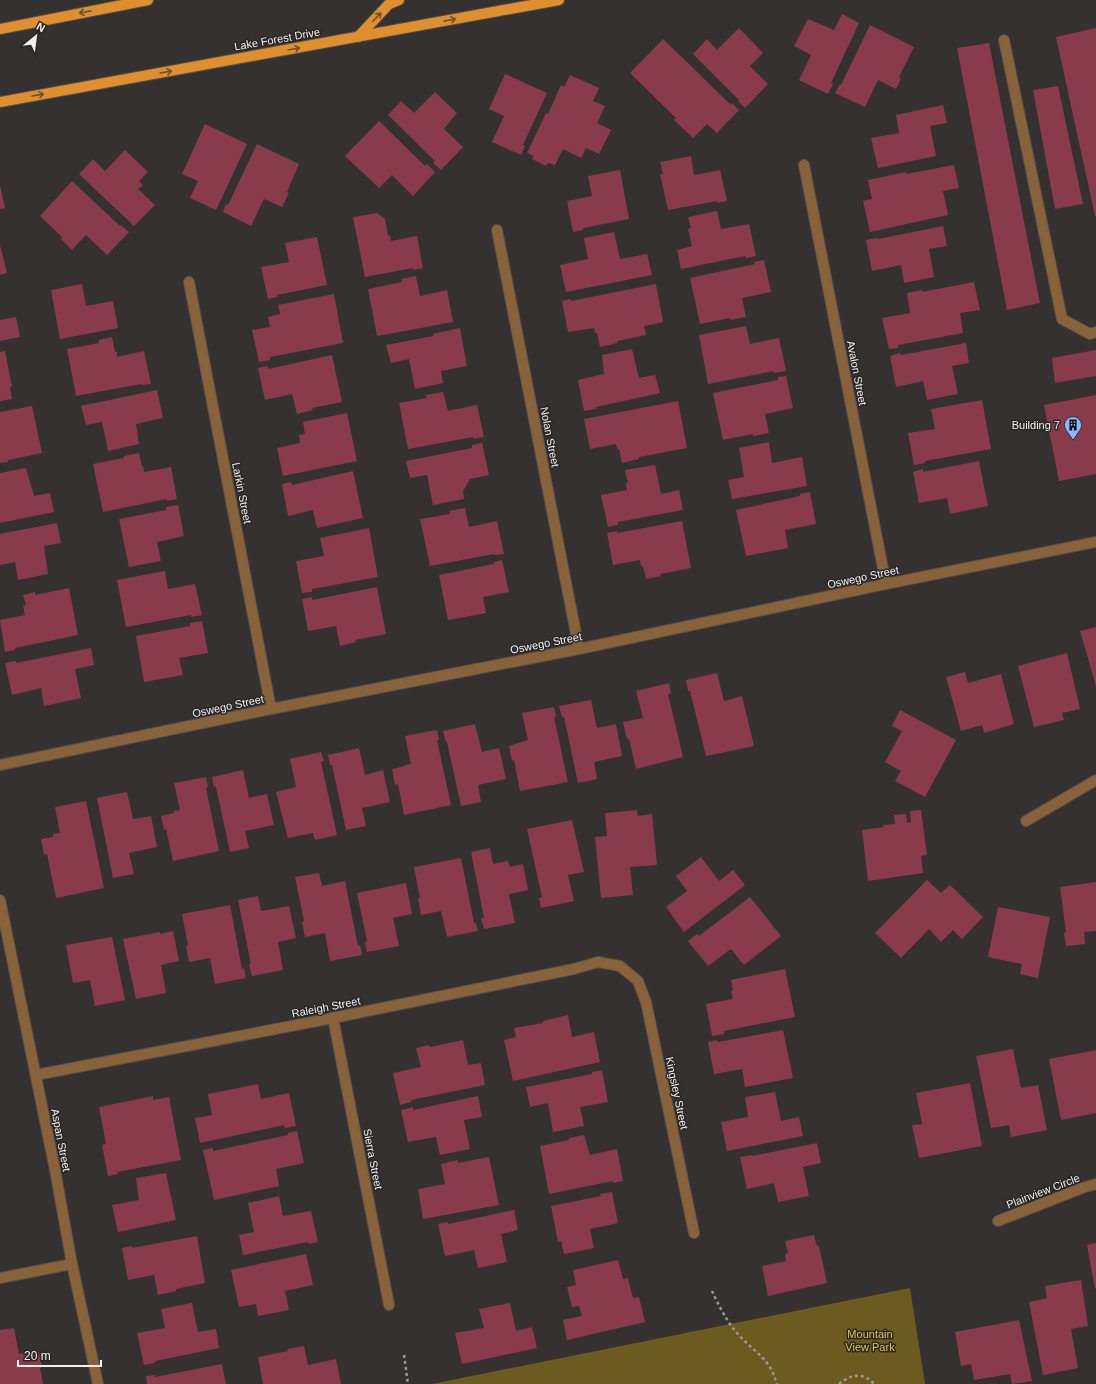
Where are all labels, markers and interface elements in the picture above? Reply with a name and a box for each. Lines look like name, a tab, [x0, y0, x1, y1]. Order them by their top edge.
one-way arrow	[79, 9, 92, 17]
one-way arrow	[372, 12, 382, 22]
north arrow	[16, 16, 56, 56]
one-way arrow	[443, 16, 456, 24]
text: N	[34, 20, 47, 34]
street label: Lake Forest Drive	[233, 26, 321, 52]
one-way arrow	[287, 44, 300, 52]
one-way arrow	[159, 67, 172, 75]
one-way arrow	[31, 90, 44, 98]
street label: Avalon Street	[845, 340, 869, 406]
street label: Nolan Street	[538, 406, 562, 468]
building icon: Building 7	[1063, 415, 1083, 440]
place label: Building 7	[1012, 419, 1060, 431]
street label: Larkin Street	[230, 461, 254, 525]
street label: Oswego Street	[826, 564, 900, 590]
street label: Oswego Street	[509, 630, 583, 656]
street label: Oswego Street	[191, 693, 265, 719]
street label: Raleigh Street	[291, 994, 361, 1020]
street label: Kingsley Street	[663, 1056, 691, 1130]
street label: Aspan Street	[49, 1108, 73, 1172]
street label: Sierra Street	[361, 1128, 385, 1190]
street label: Plainview Circle	[1005, 1171, 1081, 1211]
park label: Mountain View Park	[845, 1328, 895, 1353]
scale bar	[18, 1342, 101, 1368]
text: 20 m	[24, 1349, 51, 1363]

